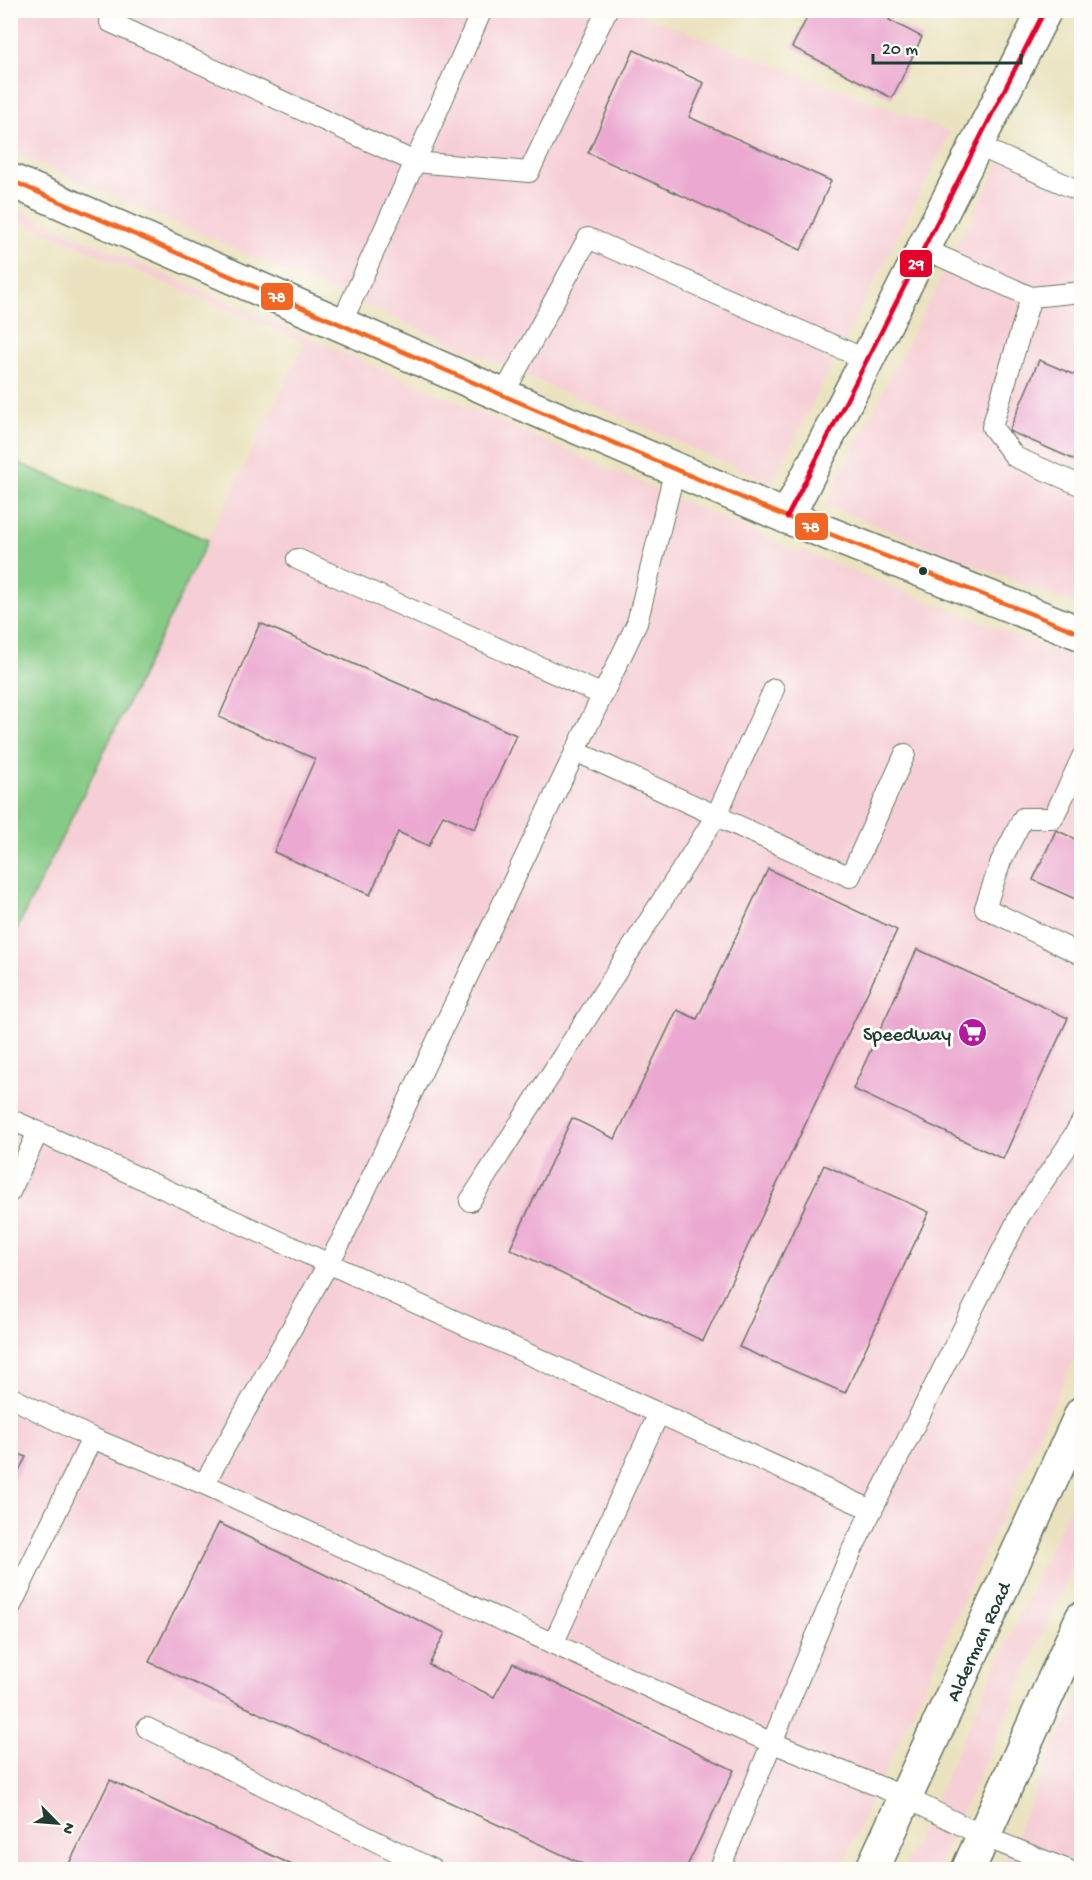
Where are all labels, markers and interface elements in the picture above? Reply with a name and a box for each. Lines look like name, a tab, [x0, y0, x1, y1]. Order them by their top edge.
scale bar	[873, 27, 1022, 65]
text: 20 m	[882, 40, 918, 61]
line badge: 29	[899, 249, 933, 278]
text: 29	[908, 257, 924, 276]
line badge: 78	[260, 282, 294, 311]
text: 78	[267, 290, 286, 309]
line badge: 78	[794, 512, 829, 541]
text: 78	[801, 520, 820, 539]
unlabelled marker	[917, 565, 929, 577]
supermarket icon: Speedway	[956, 1017, 988, 1049]
place label: Speedway	[863, 1025, 951, 1048]
street label: Alderman Road	[943, 1577, 1019, 1706]
north arrow	[27, 1793, 87, 1853]
text: N	[56, 1819, 78, 1837]

